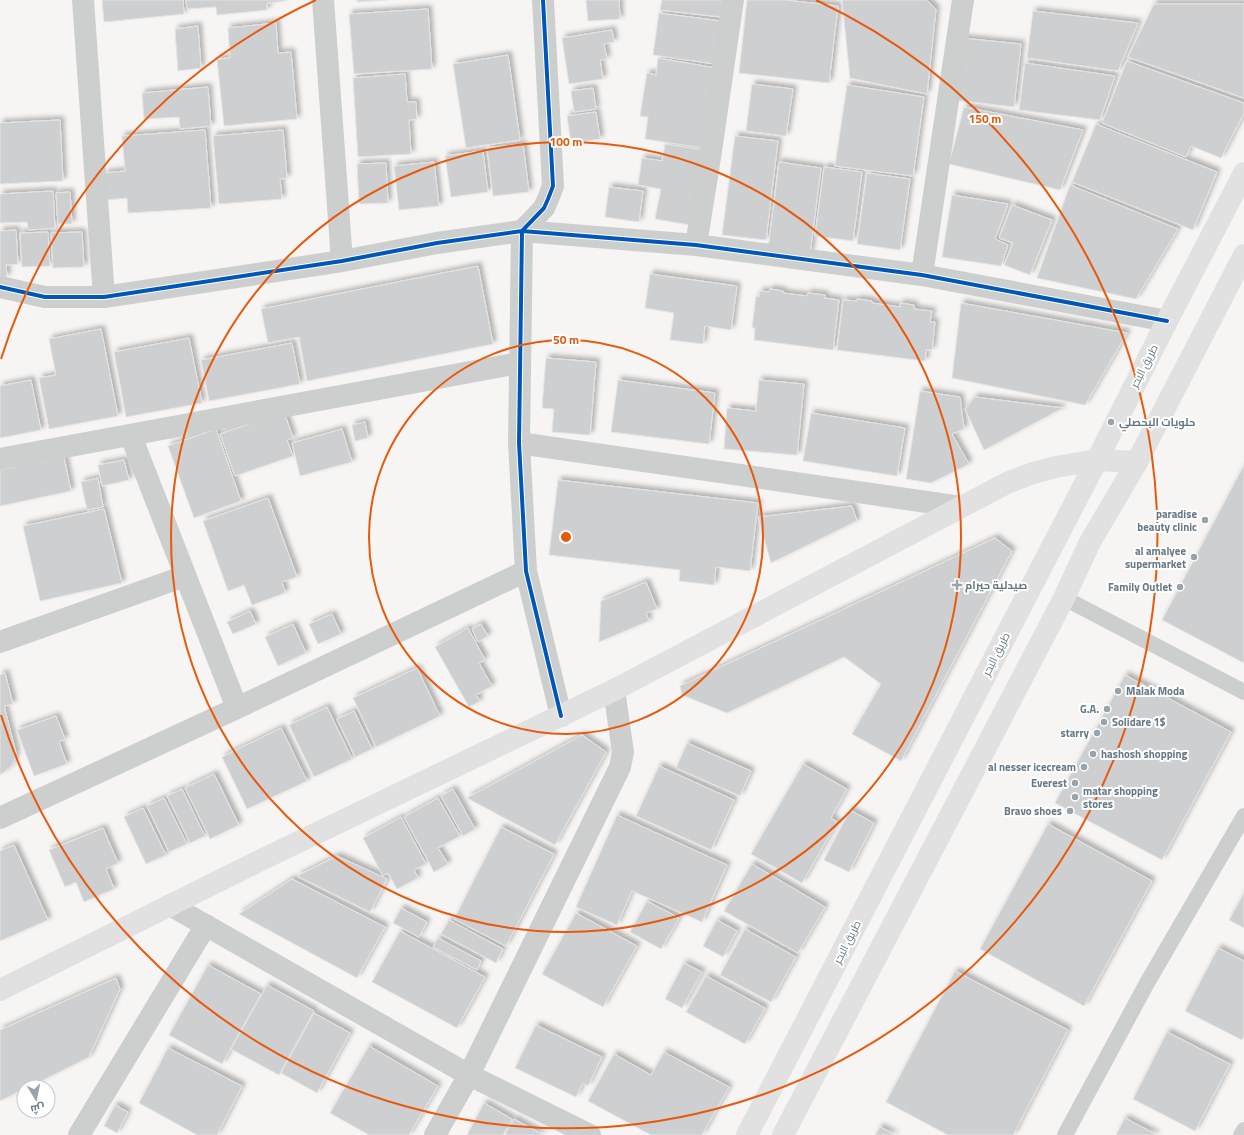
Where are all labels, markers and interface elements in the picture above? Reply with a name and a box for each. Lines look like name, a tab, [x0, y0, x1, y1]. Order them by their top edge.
text: 150 m	[969, 109, 1001, 128]
text: 100 m	[550, 132, 582, 151]
text: 50 m	[553, 330, 579, 349]
street label: طريق البحر	[1126, 342, 1162, 391]
place label: حلويات البحصلي	[1119, 414, 1195, 432]
marker: حلويات البحصلي	[1106, 417, 1116, 427]
place label: paradise beauty clinic	[1137, 506, 1197, 535]
marker: paradise beauty clinic	[1200, 515, 1210, 525]
centre of rings	[559, 530, 573, 544]
place label: al amalyee supermarket	[1125, 543, 1186, 572]
marker: al amalyee supermarket	[1189, 552, 1199, 562]
place label: صيدلية حيرام	[965, 577, 1027, 593]
place label: Family Outlet	[1108, 579, 1172, 595]
marker: صيدلية حيرام	[952, 580, 962, 590]
marker: Family Outlet	[1175, 582, 1185, 592]
street label: طريق البحر	[978, 630, 1014, 679]
place label: Malak Moda	[1126, 683, 1185, 699]
marker: Malak Moda	[1113, 686, 1123, 696]
place label: G.A.	[1080, 701, 1099, 717]
marker: G.A.	[1102, 704, 1112, 714]
place label: Solidare 1$	[1112, 714, 1166, 730]
marker: Solidare 1$	[1099, 717, 1109, 727]
place label: starry	[1060, 725, 1089, 741]
marker: starry	[1092, 728, 1102, 738]
place label: hashosh shopping	[1101, 746, 1188, 762]
marker: hashosh shopping	[1088, 749, 1098, 759]
place label: al nesser icecream	[988, 759, 1076, 775]
marker: al nesser icecream	[1079, 762, 1089, 772]
place label: Everest	[1031, 775, 1067, 791]
marker: Everest	[1070, 778, 1080, 788]
place label: matar shopping stores	[1083, 783, 1158, 812]
marker: matar shopping stores	[1070, 792, 1080, 802]
place label: Bravo shoes	[1004, 803, 1062, 819]
marker: Bravo shoes	[1065, 806, 1075, 816]
street label: طريق البحر	[829, 918, 865, 967]
north arrow	[16, 1079, 56, 1119]
text: ش	[29, 1100, 46, 1118]

